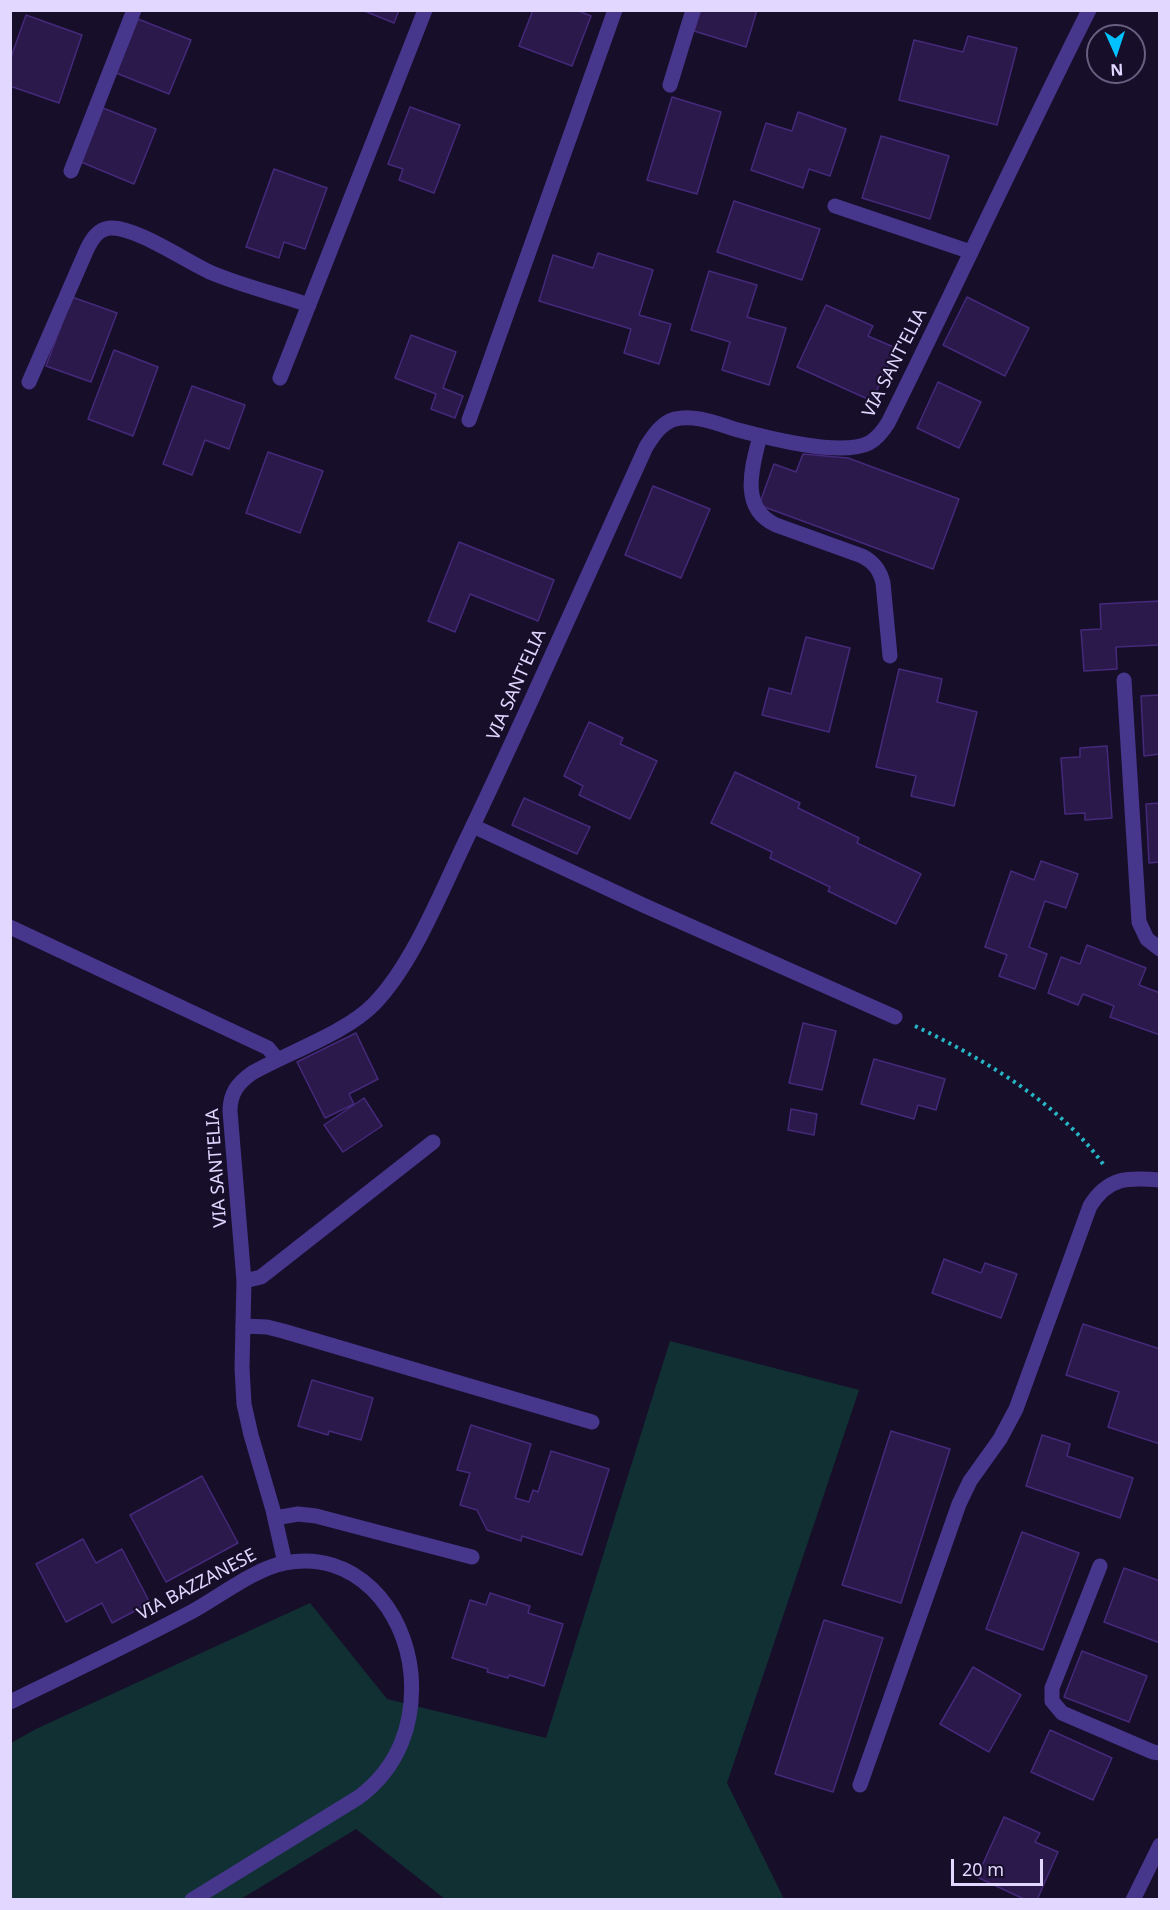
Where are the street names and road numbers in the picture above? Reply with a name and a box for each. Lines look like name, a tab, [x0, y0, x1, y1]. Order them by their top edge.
street label: VIA SANT'ELIA	[858, 305, 932, 421]
street label: VIA SANT'ELIA	[483, 626, 551, 744]
street label: VIA SANT'ELIA	[202, 1108, 232, 1228]
street label: VIA BAZZANESE	[134, 1544, 260, 1626]

